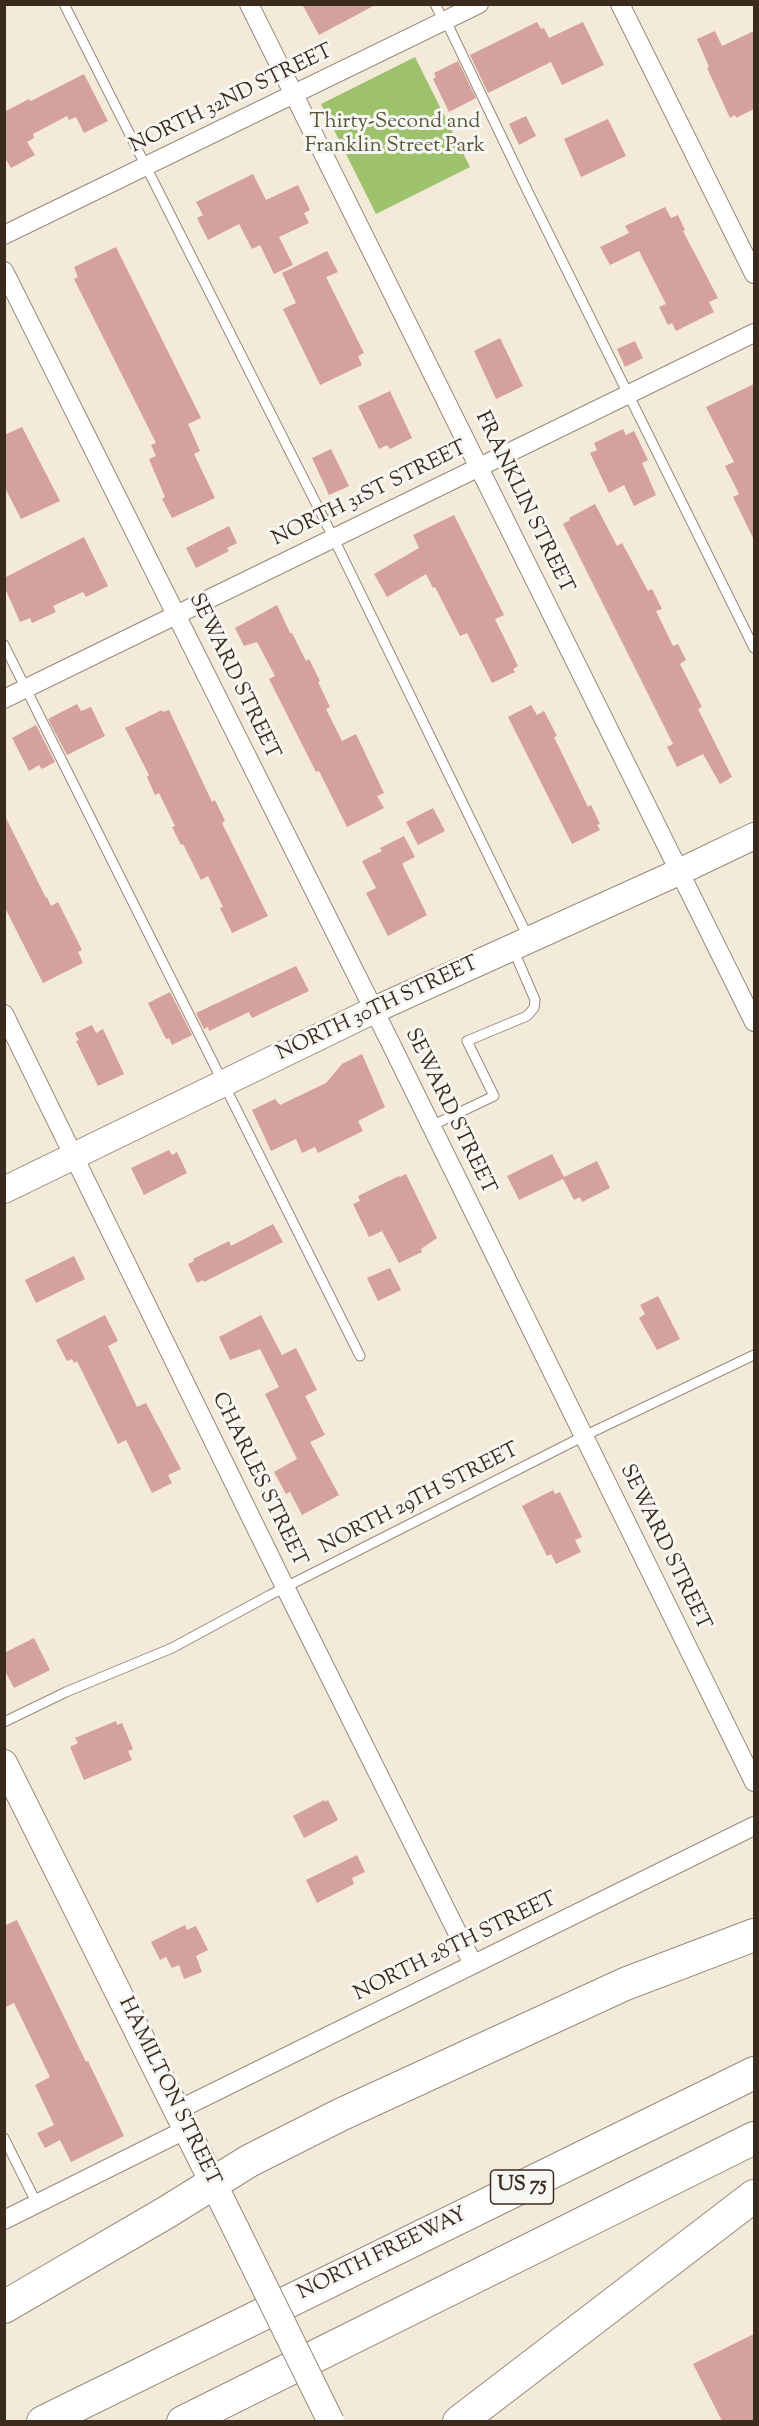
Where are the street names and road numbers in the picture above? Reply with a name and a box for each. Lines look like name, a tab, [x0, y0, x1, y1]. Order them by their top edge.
street label: NORTH 32ND STREET	[127, 40, 337, 160]
street label: FRANKLIN STREET	[468, 408, 578, 598]
street label: NORTH 31ST STREET	[268, 437, 472, 553]
street label: SEWARD STREET	[182, 590, 284, 764]
street label: NORTH 30TH STREET	[273, 952, 483, 1068]
street label: SEWARD STREET	[398, 1025, 500, 1199]
street label: CHARLES STREET	[205, 1389, 311, 1571]
street label: NORTH 29TH STREET	[316, 1439, 524, 1561]
street label: SEWARD STREET	[613, 1461, 715, 1635]
street label: NORTH 28TH STREET	[351, 1888, 561, 2008]
street label: HAMILTON STREET	[111, 1994, 225, 2190]
road number: US 75	[490, 2170, 554, 2204]
street label: NORTH FREEWAY	[294, 2203, 472, 2307]

